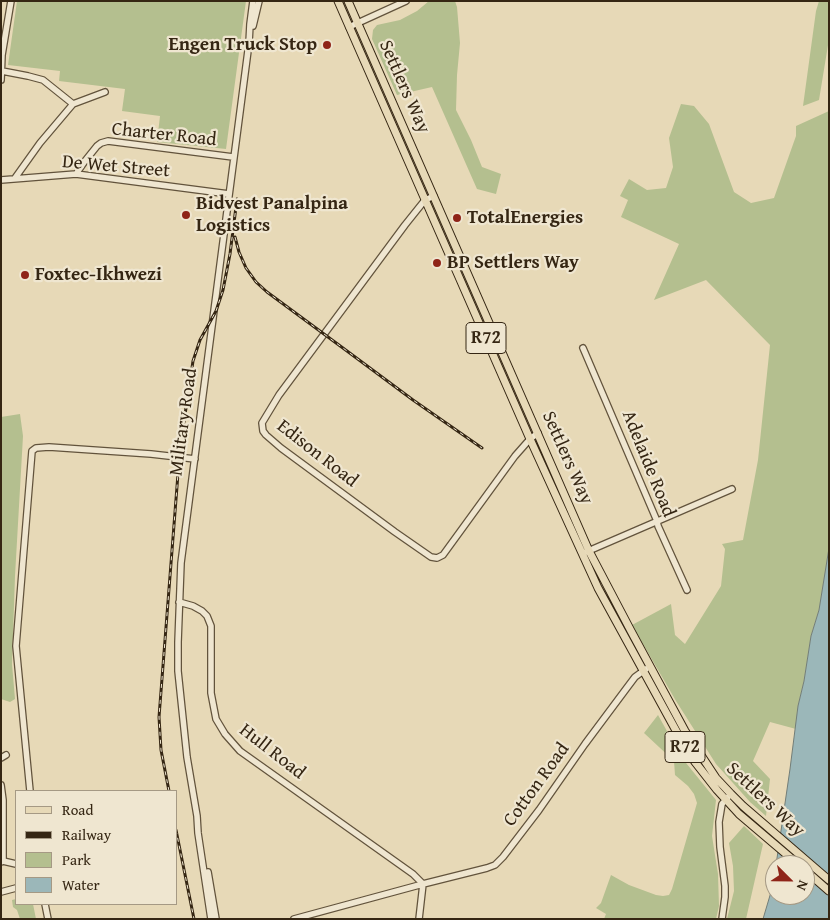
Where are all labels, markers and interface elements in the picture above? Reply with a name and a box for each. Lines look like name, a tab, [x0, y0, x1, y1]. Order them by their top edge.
place label: Engen Truck Stop	[168, 34, 317, 56]
street label: Settlers Way	[373, 37, 435, 137]
marker: Engen Truck Stop	[321, 39, 333, 51]
street label: Charter Road	[110, 118, 218, 152]
street label: De Wet Street	[61, 151, 171, 183]
place label: Bidvest Panalpina Logistics	[196, 193, 348, 237]
place label: TotalEnergies	[467, 207, 583, 229]
marker: Bidvest Panalpina Logistics	[180, 209, 192, 221]
marker: TotalEnergies	[451, 212, 463, 224]
place label: BP Settlers Way	[447, 252, 579, 274]
marker: BP Settlers Way	[431, 257, 443, 269]
place label: Foxtec-Ikhwezi	[35, 264, 162, 286]
marker: Foxtec-Ikhwezi	[19, 269, 31, 281]
road number: R72	[466, 322, 506, 353]
street label: Military Road	[165, 367, 203, 477]
street label: Adelaide Road	[616, 407, 680, 521]
street label: Settlers Way	[536, 408, 598, 508]
street label: Edison Road	[272, 415, 362, 493]
street label: Hull Road	[234, 719, 310, 785]
road number: R72	[665, 732, 705, 762]
street label: Cotton Road	[499, 739, 575, 831]
street label: Settlers Way	[721, 758, 809, 842]
legend	[15, 790, 178, 905]
text: Road	[62, 799, 93, 820]
text: Railway	[62, 824, 111, 845]
text: Park	[62, 849, 91, 870]
north arrow	[765, 855, 815, 905]
text: Water	[62, 874, 100, 895]
text: N	[792, 877, 814, 894]

